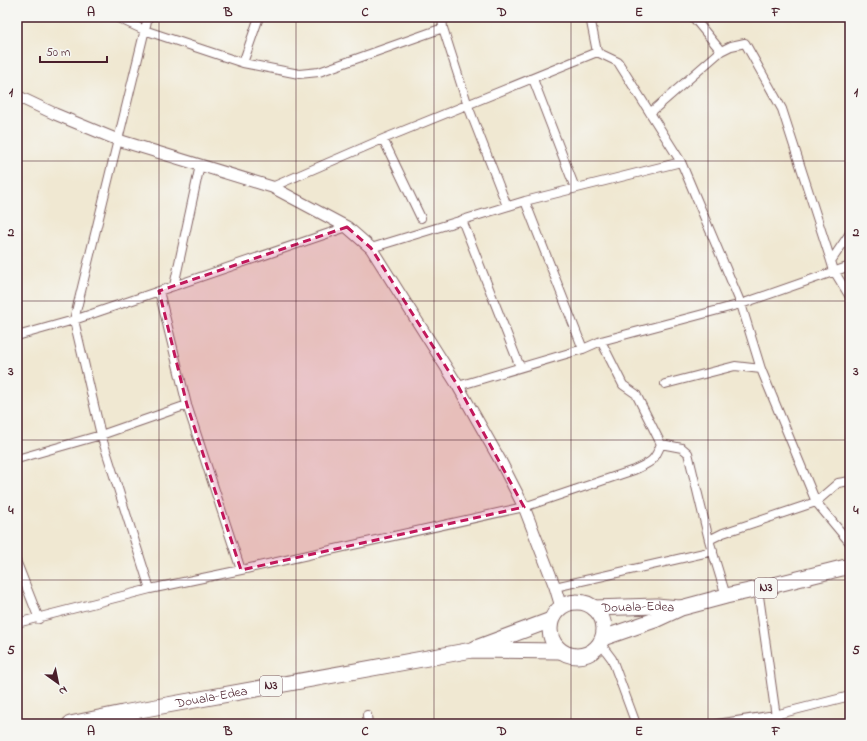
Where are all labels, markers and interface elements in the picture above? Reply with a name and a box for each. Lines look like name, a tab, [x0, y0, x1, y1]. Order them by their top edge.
text: A	[87, 3, 95, 22]
text: B	[223, 3, 233, 22]
text: C	[361, 3, 369, 22]
text: D	[496, 3, 507, 22]
text: E	[635, 3, 643, 22]
text: F	[771, 3, 781, 22]
scale bar	[40, 38, 107, 64]
text: 50 m	[46, 44, 70, 62]
text: 1	[9, 83, 14, 102]
text: 1	[854, 83, 859, 102]
text: 2	[7, 223, 15, 242]
text: 2	[852, 223, 860, 242]
text: 3	[7, 362, 14, 381]
text: 3	[852, 362, 859, 381]
text: 4	[7, 501, 14, 520]
text: 4	[852, 501, 859, 520]
road number: N3	[755, 578, 777, 598]
street label: Douala-Edea	[600, 596, 675, 617]
text: 5	[7, 641, 15, 660]
text: 5	[852, 641, 860, 660]
north arrow	[38, 663, 78, 703]
road number: N3	[260, 676, 282, 696]
street label: Douala-Edea	[173, 681, 249, 713]
text: N	[55, 682, 70, 699]
text: A	[87, 722, 95, 741]
text: B	[223, 722, 233, 741]
text: C	[361, 722, 369, 741]
text: D	[496, 722, 507, 741]
text: E	[635, 722, 643, 741]
text: F	[771, 722, 781, 741]

